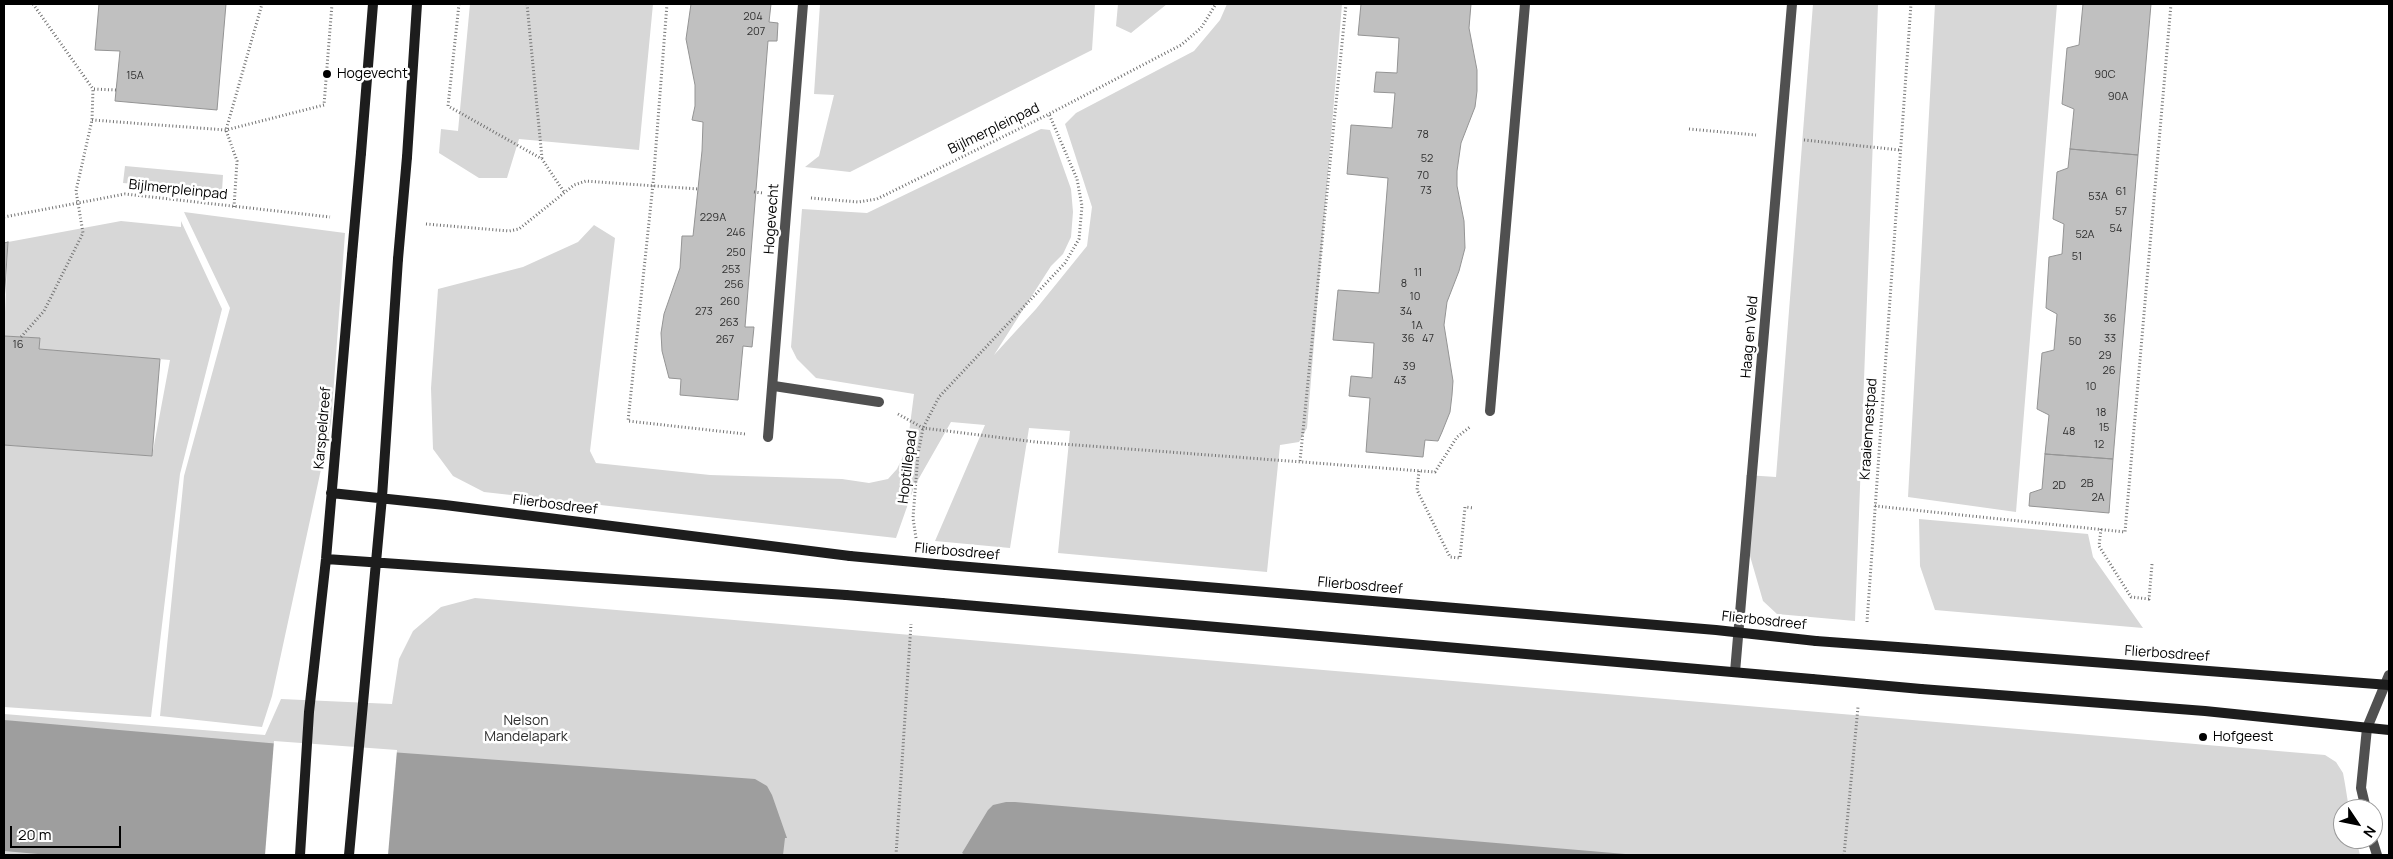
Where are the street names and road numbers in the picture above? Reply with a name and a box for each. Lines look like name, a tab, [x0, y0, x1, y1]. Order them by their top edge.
street label: Bijlmerpleinpad	[946, 100, 1042, 158]
street label: Bijlmerpleinpad	[128, 176, 228, 204]
street label: Hogevecht	[761, 183, 783, 255]
street label: Haag en Veld	[1738, 295, 1762, 379]
street label: Kraaiennestpad	[1857, 378, 1881, 480]
street label: Karspeldreef	[311, 386, 335, 470]
street label: Hoptillepad	[895, 429, 921, 505]
street label: Flierbosdreef	[512, 491, 598, 519]
street label: Flierbosdreef	[914, 540, 1000, 564]
street label: Flierbosdreef	[1317, 574, 1403, 598]
street label: Flierbosdreef	[1721, 608, 1807, 634]
street label: Flierbosdreef	[2124, 643, 2210, 665]

